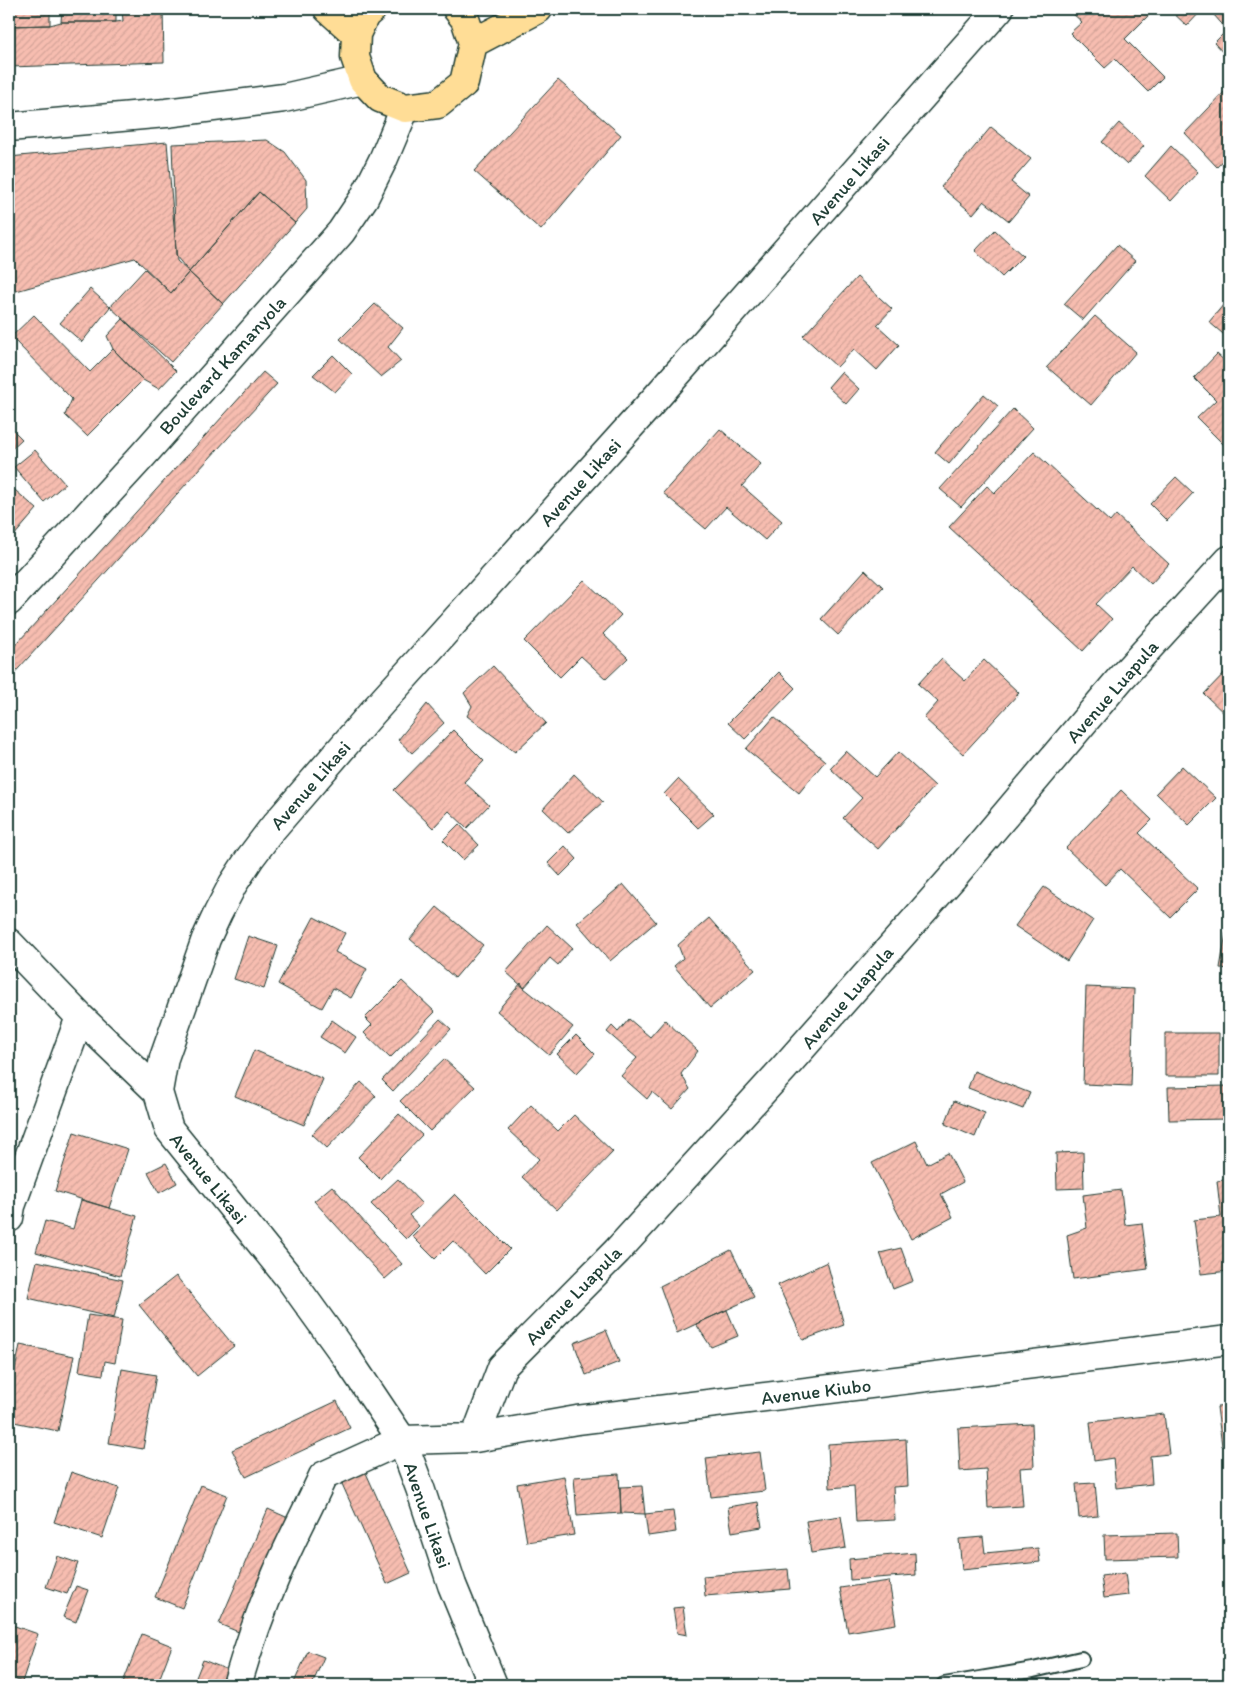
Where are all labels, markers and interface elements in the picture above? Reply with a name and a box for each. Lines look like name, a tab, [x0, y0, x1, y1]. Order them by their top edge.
street label: Avenue Likasi	[804, 131, 894, 230]
street label: Boulevard Kamanyola	[154, 291, 291, 439]
street label: Avenue Likasi	[535, 434, 626, 531]
street label: Avenue Luapula	[1061, 635, 1163, 747]
street label: Avenue Likasi	[265, 736, 355, 835]
street label: Avenue Luapula	[796, 941, 898, 1053]
street label: Avenue Likasi	[165, 1128, 252, 1229]
street label: Avenue Luapula	[520, 1241, 626, 1350]
street label: Avenue Kiubo	[760, 1373, 872, 1410]
street label: Avenue Likasi	[399, 1459, 456, 1571]

